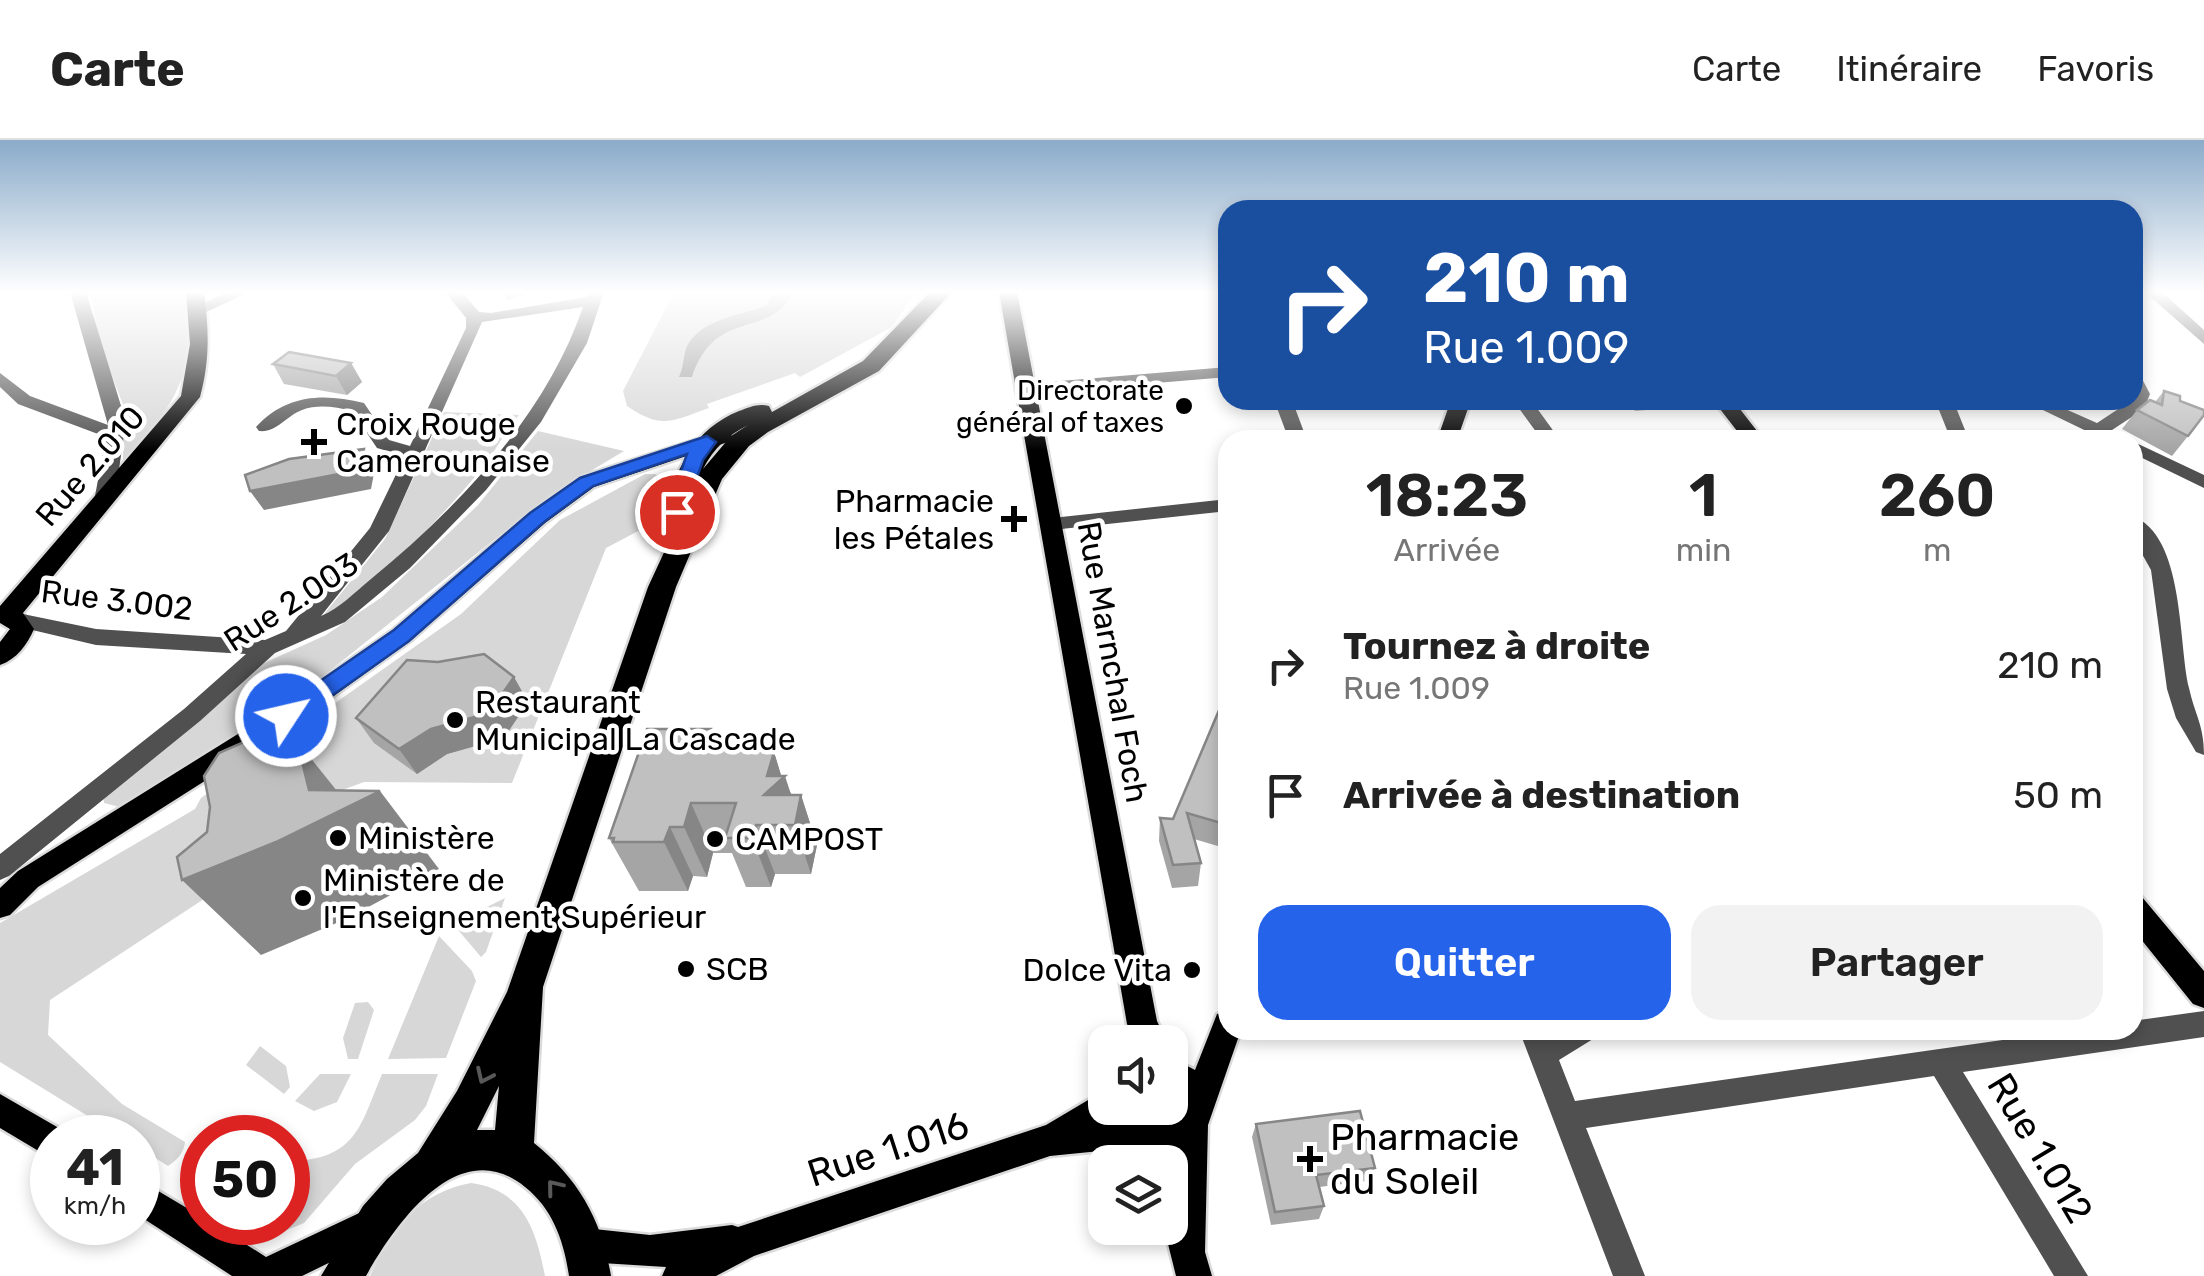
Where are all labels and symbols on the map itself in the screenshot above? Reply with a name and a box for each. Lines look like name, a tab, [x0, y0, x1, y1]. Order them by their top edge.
place label: Directorate général of taxes	[956, 374, 1164, 439]
marker: Directorate général of taxes	[1173, 395, 1195, 417]
street label: Rue 2.010	[28, 398, 152, 534]
place label: Croix Rouge Camerounaise	[336, 405, 550, 480]
marker: Croix Rouge Camerounaise	[301, 429, 327, 455]
pin	[635, 470, 720, 555]
place label: Pharmacie les Pétales	[834, 482, 994, 557]
marker: Pharmacie les Pétales	[1003, 508, 1025, 530]
street label: Rue Marnchal Foch	[1070, 518, 1156, 806]
street label: Rue 2.003	[217, 545, 365, 659]
street label: Rue 3.002	[39, 572, 195, 628]
position arrow	[234, 664, 338, 768]
place label: Restaurant Municipal La Cascade	[475, 683, 796, 758]
marker: Restaurant Municipal La Cascade	[444, 709, 466, 731]
place label: Ministère	[358, 819, 495, 857]
place label: CAMPOST	[735, 820, 883, 858]
marker: Ministère	[327, 827, 349, 849]
marker: CAMPOST	[704, 828, 726, 850]
place label: Ministère de l'Enseignement Supérieur	[323, 861, 706, 936]
marker: Ministère de l'Enseignement Supérieur	[292, 887, 314, 909]
place label: SCB	[706, 950, 769, 988]
place label: Dolce Vita	[1022, 951, 1172, 989]
marker: SCB	[675, 958, 697, 980]
marker: Dolce Vita	[1181, 959, 1203, 981]
street label: Rue 1.012	[1977, 1065, 2103, 1231]
one-way arrow	[477, 1066, 497, 1084]
street label: Rue 1.016	[802, 1101, 974, 1197]
place label: Pharmacie du Soleil	[1330, 1114, 1519, 1204]
speed limit sign: 50	[180, 1115, 310, 1245]
marker: Pharmacie du Soleil	[1299, 1148, 1321, 1170]
one-way arrow	[548, 1181, 566, 1199]

